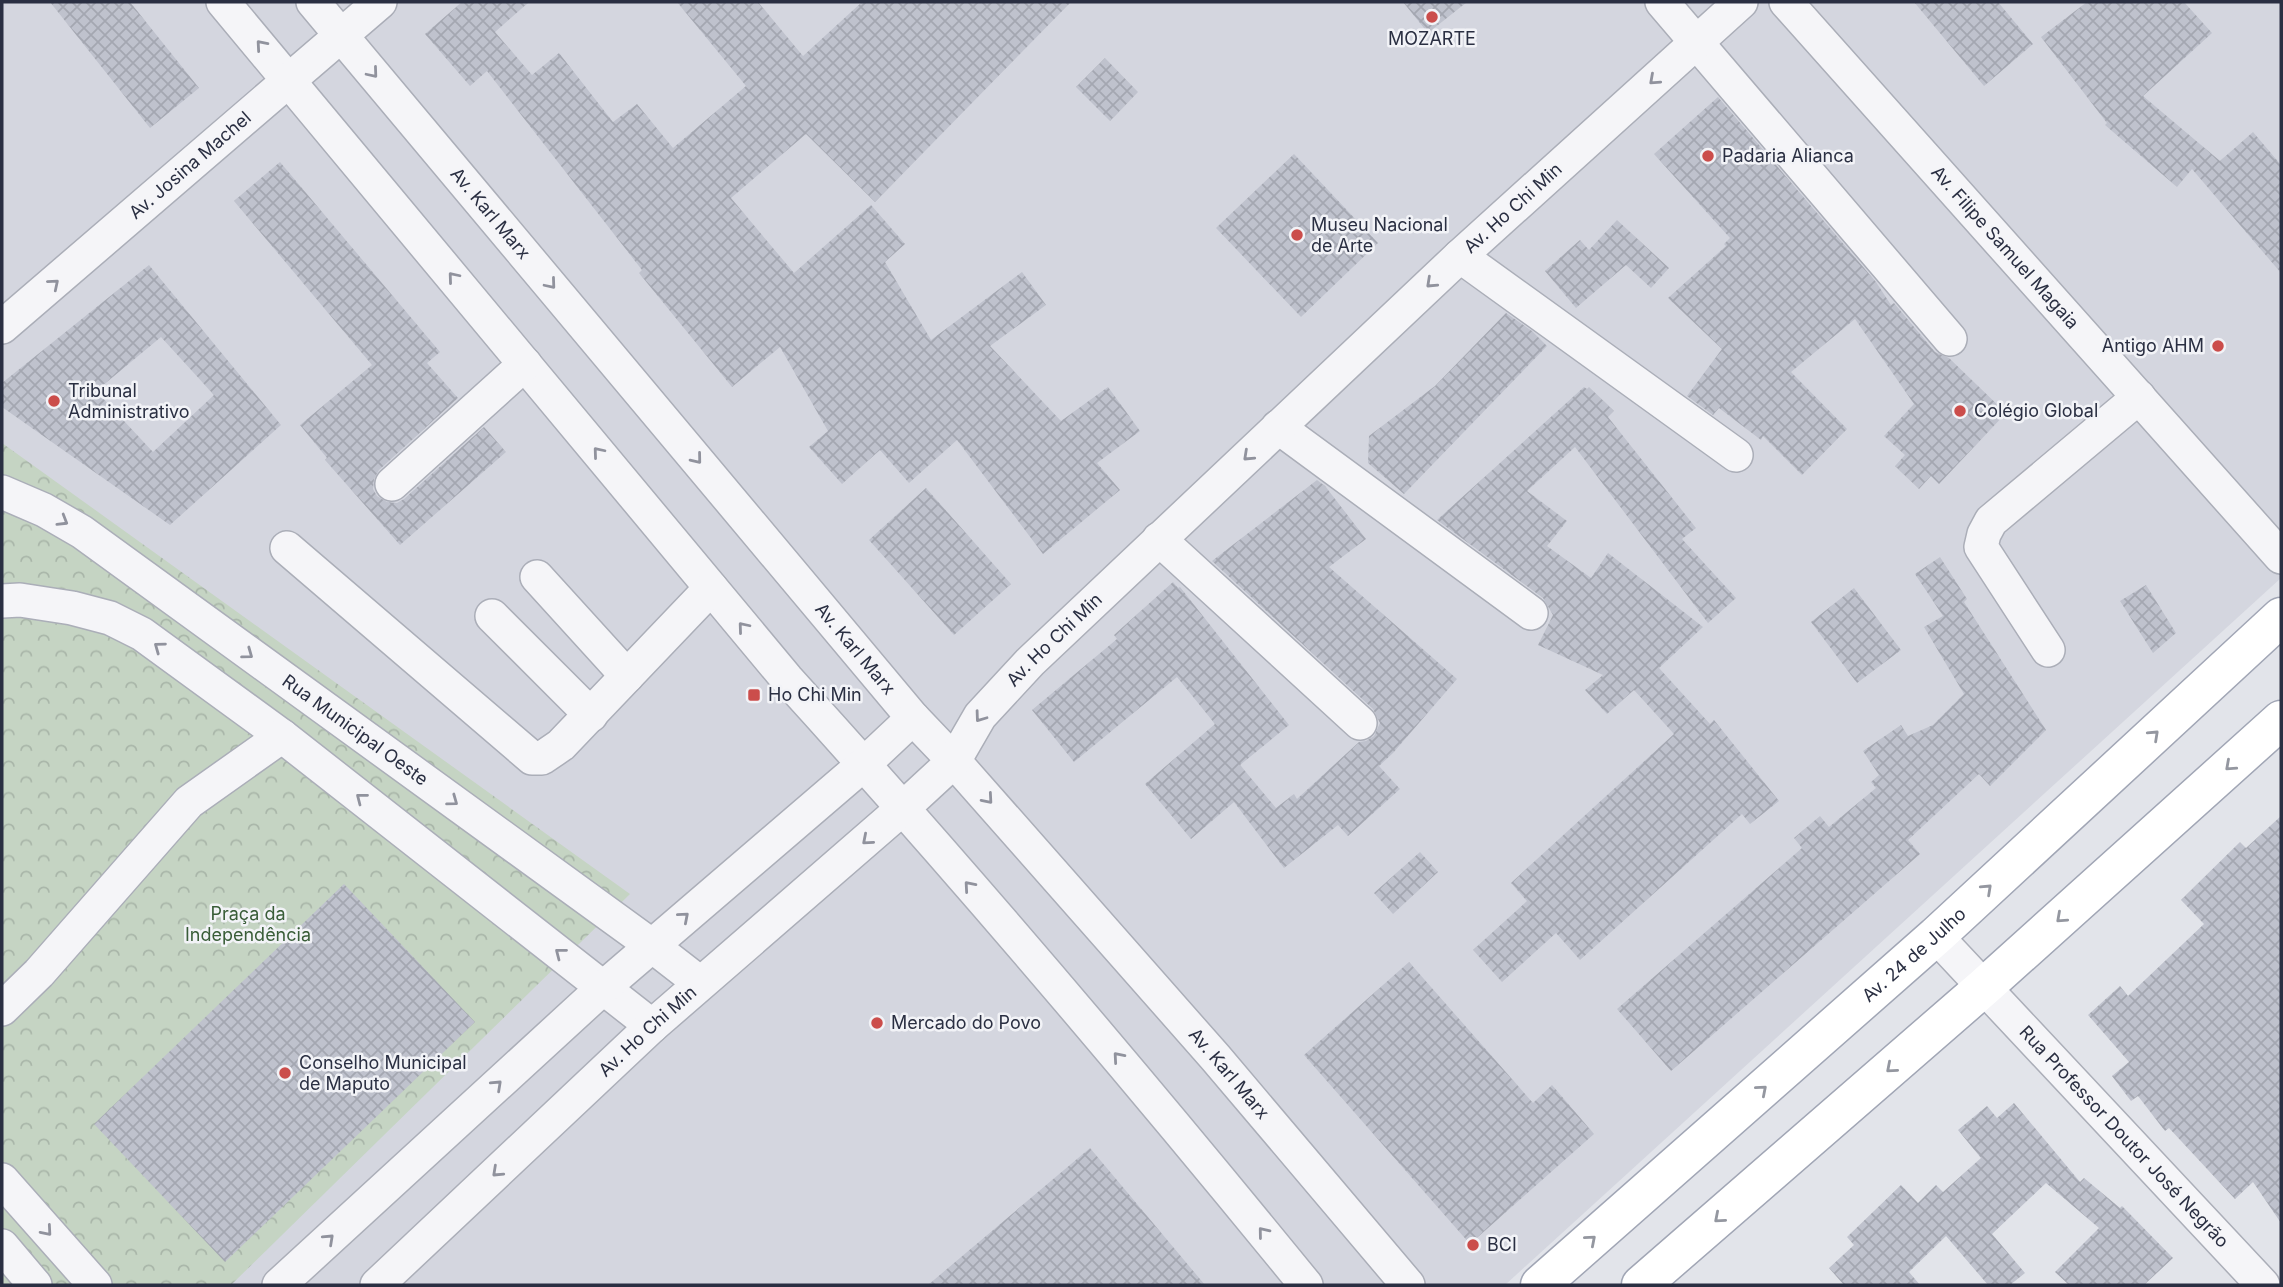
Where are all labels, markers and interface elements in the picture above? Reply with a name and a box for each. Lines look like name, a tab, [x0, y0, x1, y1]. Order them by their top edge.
marker: MOZARTE	[1424, 9, 1440, 25]
place label: MOZARTE	[1388, 28, 1476, 49]
one-way arrow	[257, 40, 269, 53]
one-way arrow	[364, 65, 377, 77]
one-way arrow	[1649, 72, 1662, 85]
street label: Av. Josina Machel	[125, 107, 255, 223]
place label: Padaria Alianca	[1722, 145, 1854, 166]
marker: Padaria Alianca	[1700, 148, 1716, 164]
street label: Av. Ho Chi Min	[1459, 158, 1566, 257]
street label: Av. Filipe Samuel Magaia	[1927, 161, 2083, 333]
street label: Av. Karl Marx	[446, 163, 535, 263]
place label: Museu Nacional de Arte	[1311, 214, 1448, 256]
marker: Museu Nacional de Arte	[1289, 227, 1305, 243]
one-way arrow	[449, 272, 461, 285]
one-way arrow	[1426, 275, 1439, 287]
one-way arrow	[543, 276, 555, 289]
one-way arrow	[47, 279, 59, 292]
place label: Antigo AHM	[2102, 335, 2204, 356]
marker: Antigo AHM	[2210, 338, 2226, 354]
place label: Tribunal Administrativo	[68, 380, 190, 422]
marker: Tribunal Administrativo	[46, 393, 62, 409]
place label: Colégio Global	[1974, 400, 2098, 421]
marker: Colégio Global	[1952, 403, 1968, 419]
one-way arrow	[594, 447, 606, 460]
one-way arrow	[1243, 447, 1256, 460]
one-way arrow	[688, 451, 701, 463]
one-way arrow	[56, 513, 69, 526]
street label: Av. Ho Chi Min	[1002, 589, 1106, 690]
street label: Av. Karl Marx	[811, 599, 900, 699]
one-way arrow	[739, 622, 751, 635]
one-way arrow	[155, 643, 167, 656]
one-way arrow	[240, 646, 253, 658]
street label: Rua Municipal Oeste	[278, 670, 432, 790]
place label: Ho Chi Min	[768, 684, 862, 705]
marker: Ho Chi Min	[746, 687, 762, 703]
one-way arrow	[976, 709, 988, 722]
one-way arrow	[2146, 731, 2159, 743]
one-way arrow	[2226, 757, 2239, 770]
one-way arrow	[980, 791, 992, 804]
one-way arrow	[445, 793, 458, 805]
one-way arrow	[357, 794, 369, 807]
one-way arrow	[862, 832, 875, 844]
one-way arrow	[965, 881, 977, 894]
one-way arrow	[1979, 885, 1992, 898]
park label: Praça da Independência	[185, 903, 311, 945]
street label: Av. 24 de Julho	[1858, 903, 1970, 1006]
one-way arrow	[2056, 909, 2069, 922]
one-way arrow	[676, 913, 689, 925]
one-way arrow	[556, 948, 568, 961]
street label: Av. Ho Chi Min	[594, 981, 700, 1081]
place label: Mercado do Povo	[891, 1012, 1041, 1033]
marker: Mercado do Povo	[869, 1015, 885, 1031]
street label: Rua Professor Doutor José Negrão	[2015, 1021, 2233, 1252]
street label: Av. Karl Marx	[1185, 1024, 1274, 1123]
place label: Conselho Municipal de Maputo	[299, 1052, 467, 1094]
one-way arrow	[1114, 1052, 1126, 1065]
one-way arrow	[1886, 1060, 1899, 1072]
marker: Conselho Municipal de Maputo	[277, 1065, 293, 1081]
one-way arrow	[488, 1081, 501, 1094]
one-way arrow	[1754, 1085, 1767, 1098]
one-way arrow	[492, 1163, 505, 1176]
one-way arrow	[1714, 1209, 1727, 1222]
one-way arrow	[39, 1223, 51, 1236]
one-way arrow	[1259, 1228, 1271, 1241]
place label: BCI	[1487, 1234, 1517, 1255]
one-way arrow	[321, 1235, 334, 1247]
one-way arrow	[1583, 1236, 1596, 1248]
marker: BCI	[1465, 1237, 1481, 1253]

